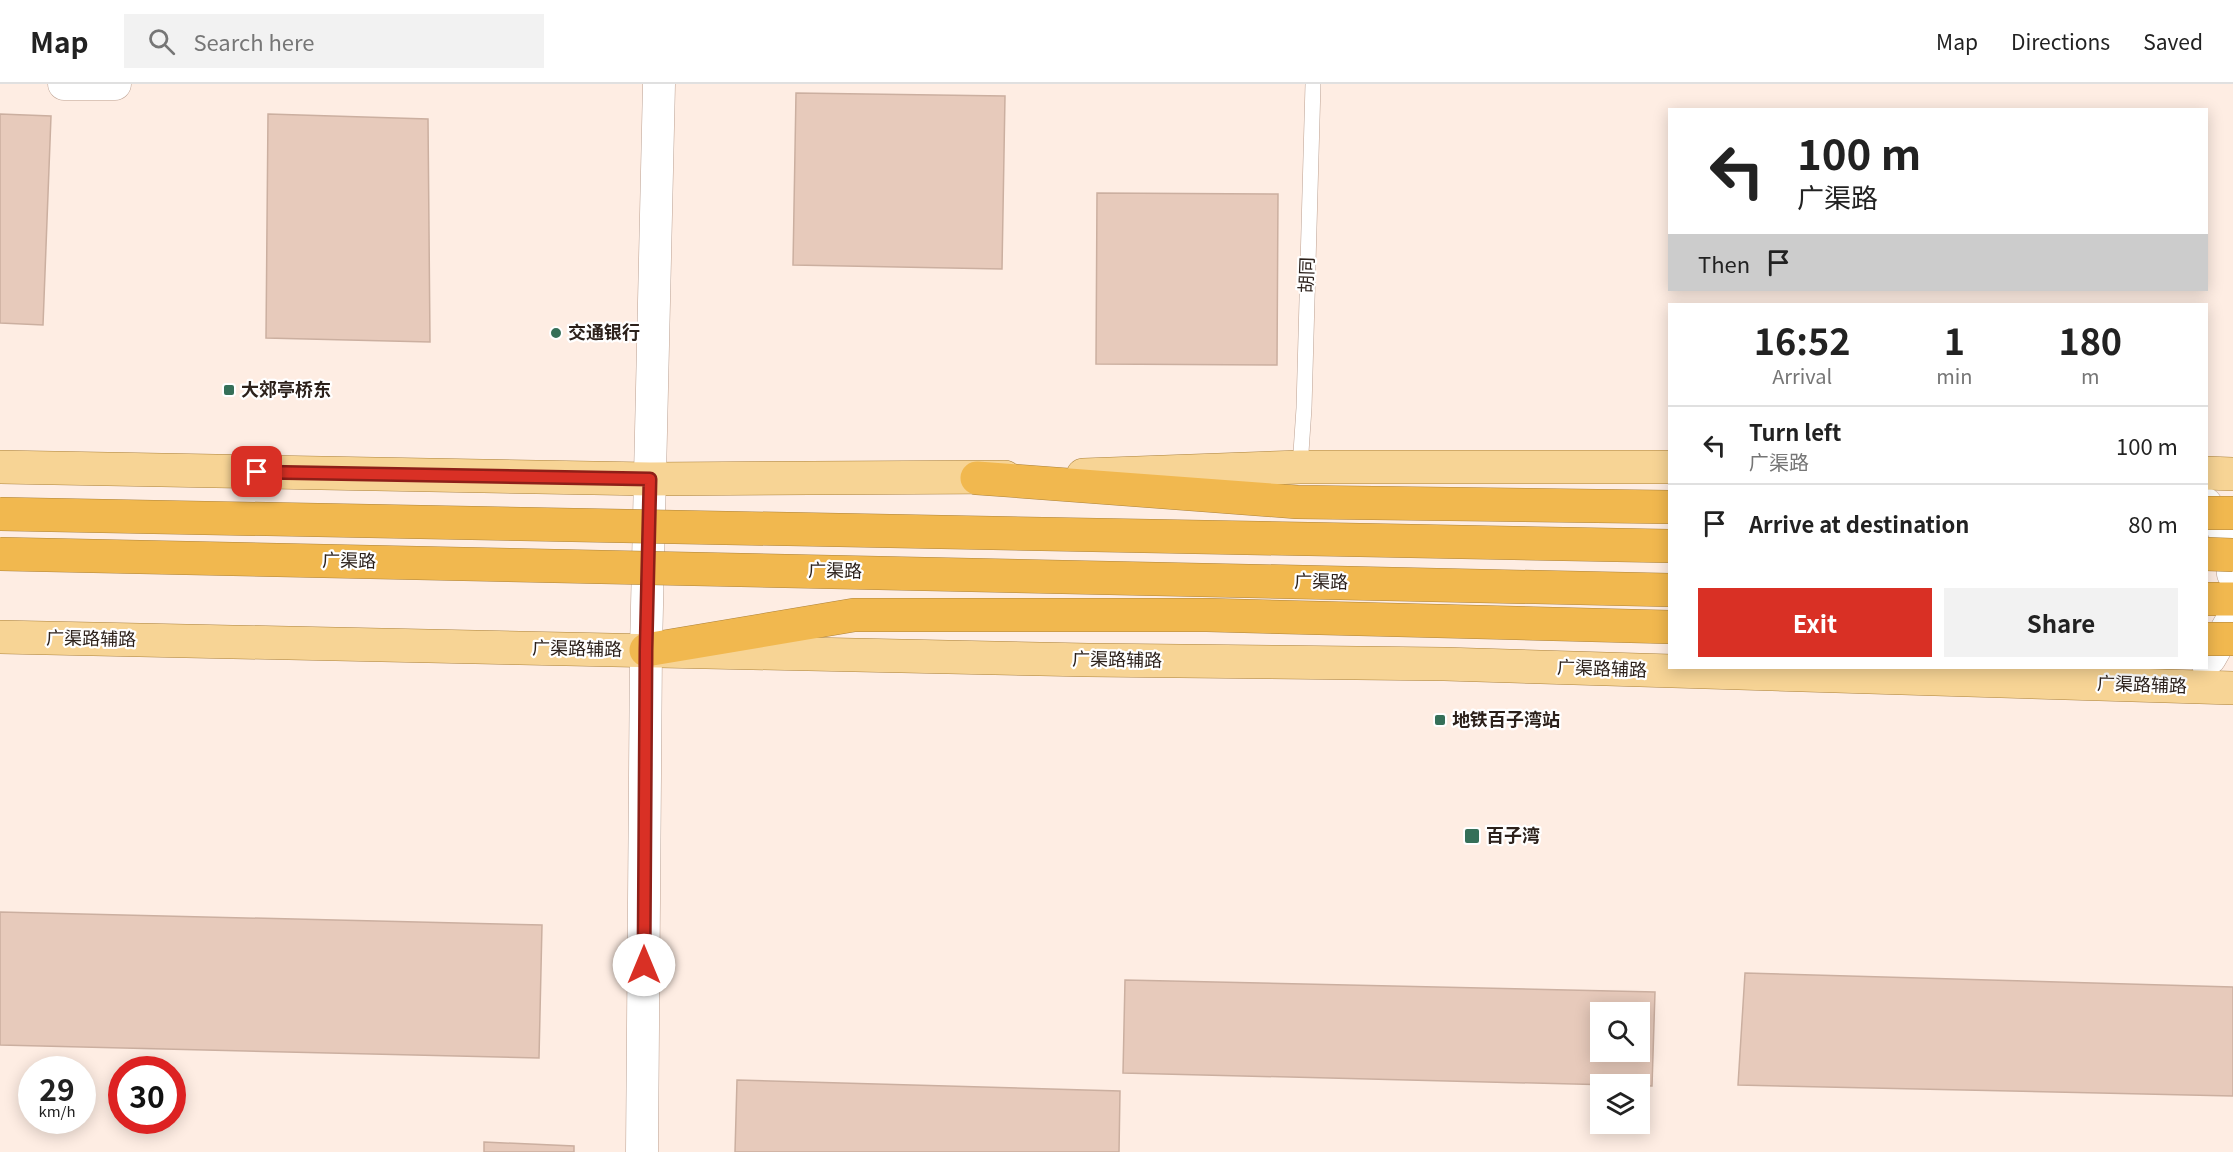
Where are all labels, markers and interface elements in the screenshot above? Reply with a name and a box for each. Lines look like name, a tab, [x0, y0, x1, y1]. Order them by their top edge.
search box	[124, 14, 544, 68]
text: Map	[30, 21, 88, 61]
icon: search	[145, 25, 178, 58]
text: Search here	[193, 25, 314, 57]
text: Map	[1936, 26, 1978, 56]
text: Directions	[2011, 26, 2110, 56]
text: Saved	[2143, 26, 2203, 56]
text: 100 m	[1797, 121, 1921, 182]
icon: left	[1698, 132, 1776, 210]
text: 广渠路	[1797, 177, 1878, 216]
icon: arrive	[1762, 246, 1795, 279]
text: Then	[1698, 247, 1750, 279]
street label: 胡同	[1291, 256, 1319, 293]
text: 16:52	[1754, 313, 1851, 365]
text: 1	[1944, 313, 1965, 365]
text: 180	[2058, 313, 2122, 365]
place label: 交通银行	[568, 318, 640, 344]
marker: 交通银行	[549, 326, 563, 340]
text: Arrival	[1772, 361, 1832, 390]
text: min	[1936, 361, 1973, 390]
text: m	[2081, 361, 2100, 390]
place label: 大郊亭桥东	[241, 375, 331, 401]
marker: 大郊亭桥东	[222, 383, 236, 397]
text: Turn left	[1749, 415, 1841, 447]
icon: left	[1698, 429, 1731, 462]
text: 100 m	[2116, 429, 2178, 461]
pin	[231, 446, 282, 497]
text: 广渠路	[1749, 447, 1809, 476]
icon: arrive	[240, 455, 273, 488]
icon: arrive	[1698, 507, 1731, 540]
text: Arrive at destination	[1749, 507, 1969, 539]
text: 80 m	[2128, 507, 2178, 539]
street label: 广渠路	[322, 546, 376, 572]
street label: 广渠路	[808, 556, 862, 582]
street label: 广渠路	[1294, 567, 1348, 593]
button: Exit	[1698, 588, 1932, 657]
button: Share	[1944, 588, 2178, 657]
street label: 广渠路辅路	[46, 623, 136, 651]
street label: 广渠路辅路	[532, 633, 622, 661]
street label: 广渠路辅路	[1072, 644, 1162, 672]
street label: 广渠路辅路	[1557, 652, 1647, 682]
street label: 广渠路辅路	[2097, 668, 2187, 698]
place label: 地铁百子湾站	[1452, 705, 1560, 731]
marker: 地铁百子湾站	[1433, 713, 1447, 727]
place label: 百子湾	[1486, 821, 1540, 847]
marker: 百子湾	[1463, 827, 1481, 845]
position arrow	[612, 933, 676, 997]
map controls	[1590, 1002, 1650, 1134]
button: search	[1590, 1002, 1650, 1062]
speed limit sign: 30	[108, 1056, 186, 1134]
text: 29	[39, 1066, 75, 1110]
button: layers	[1590, 1074, 1650, 1134]
text: km/h	[38, 1100, 76, 1121]

